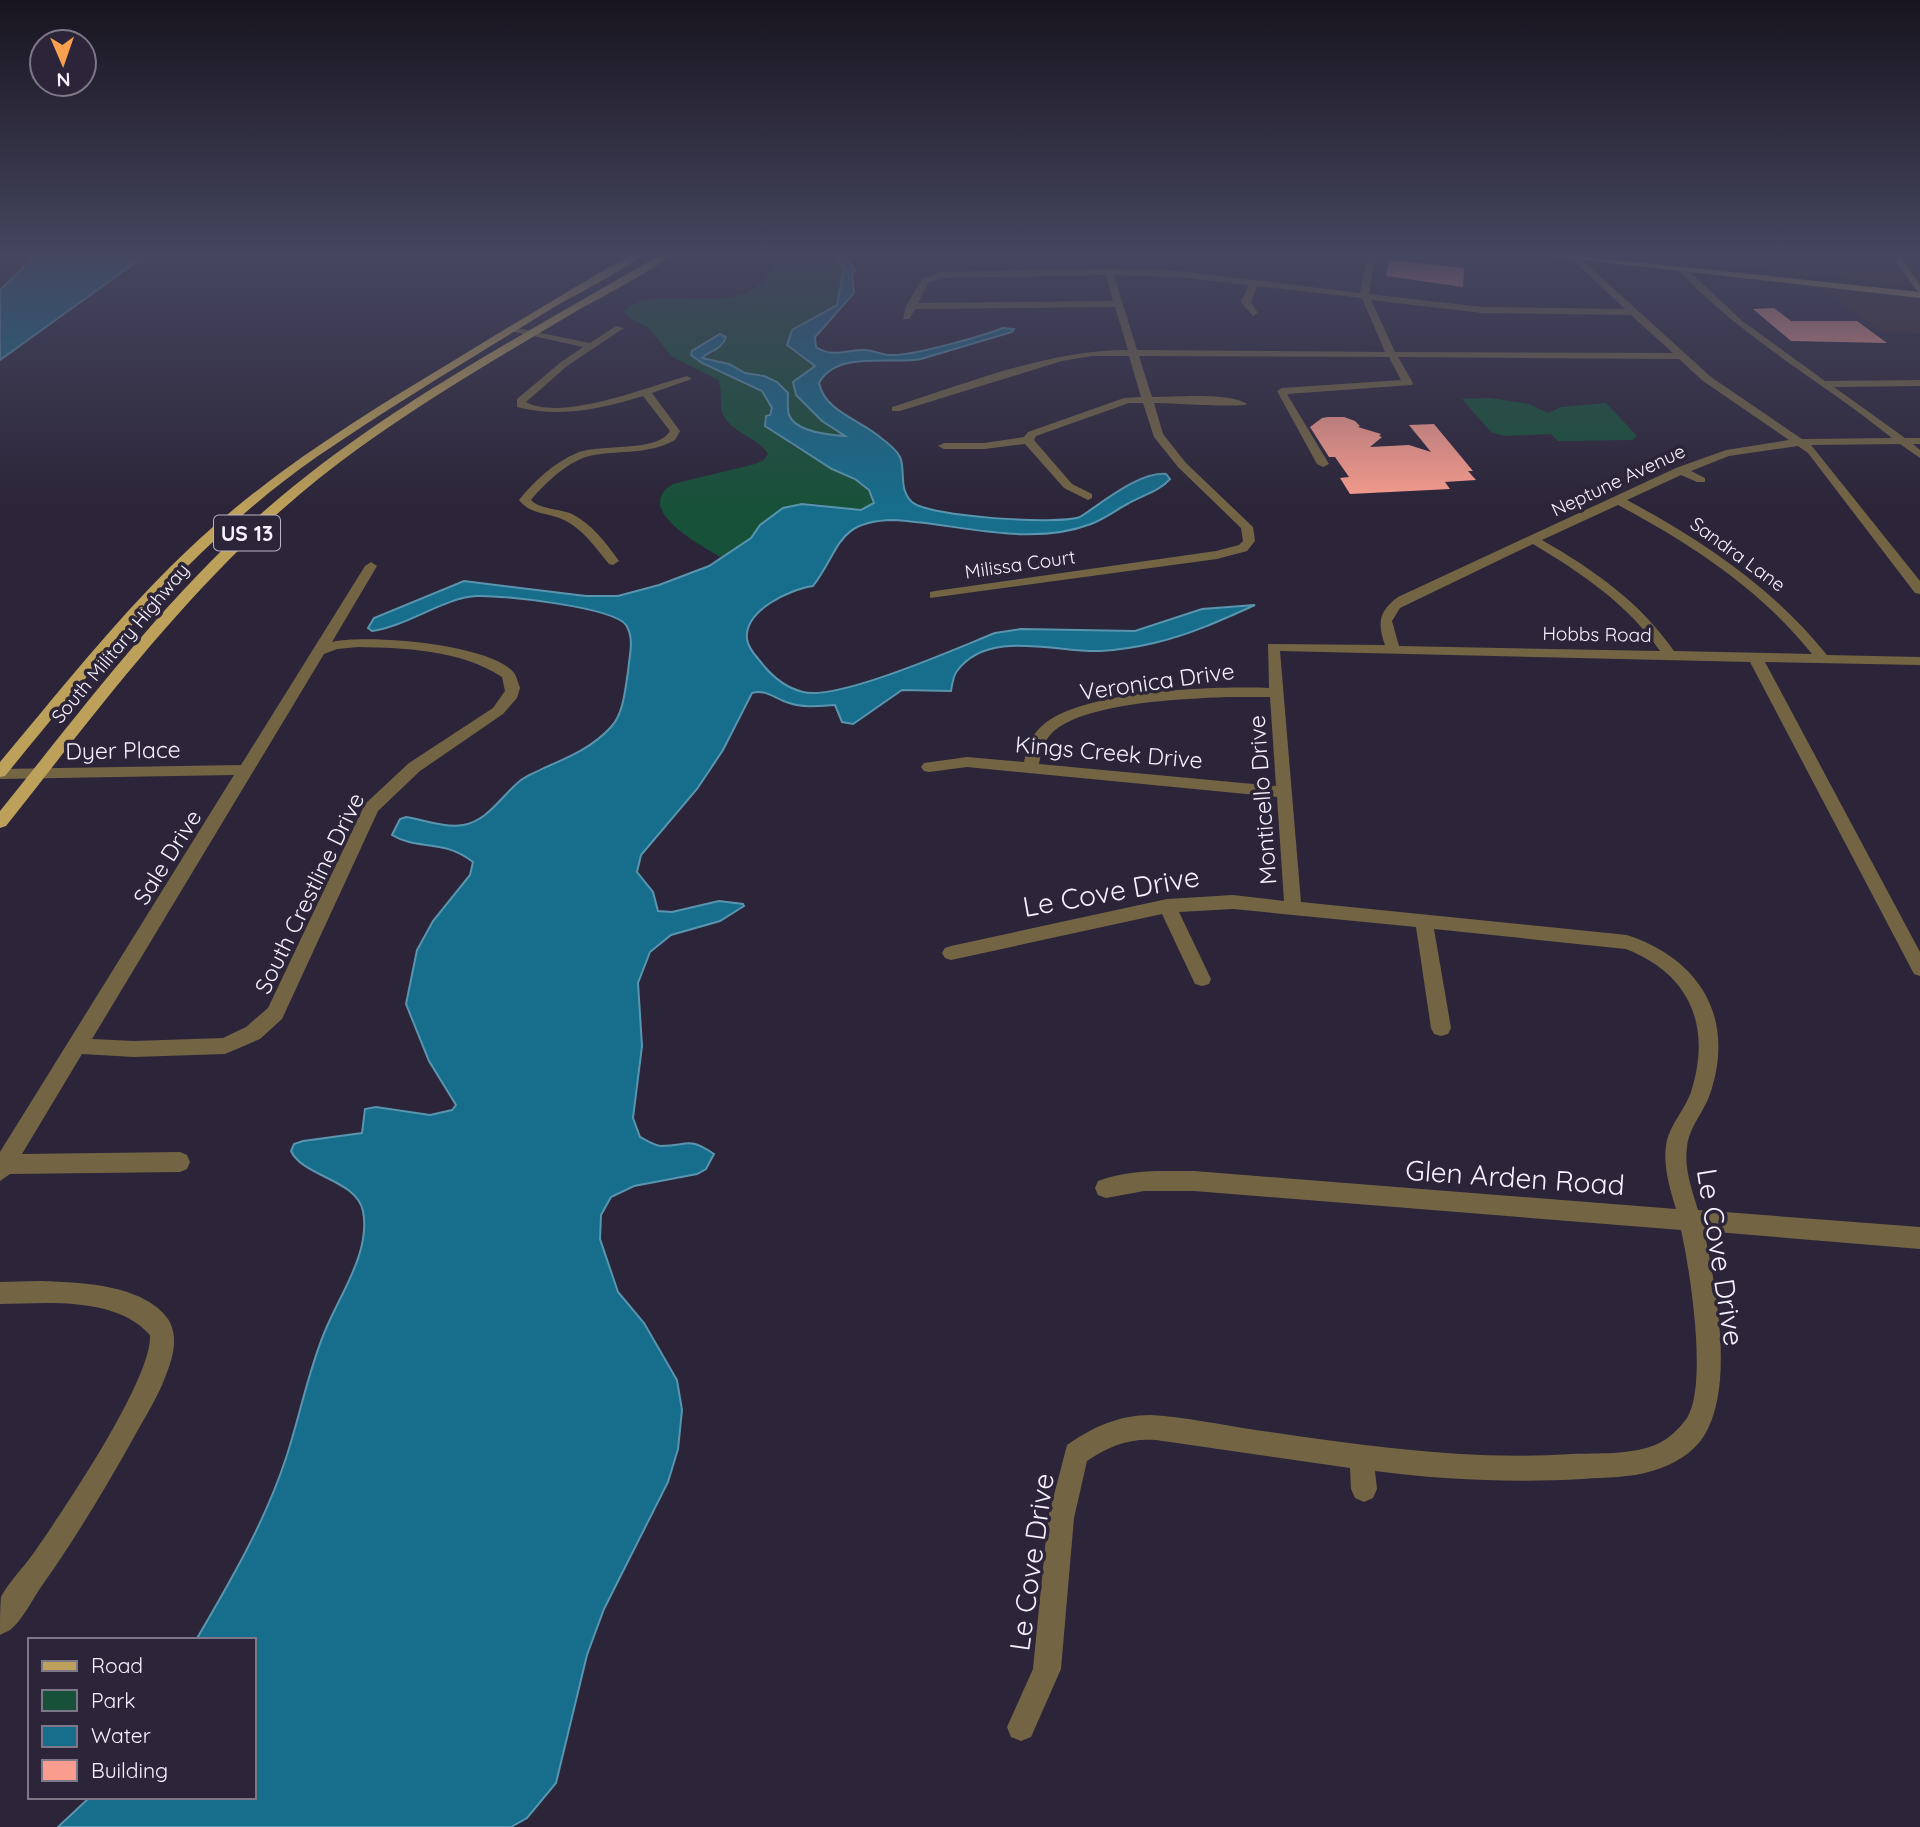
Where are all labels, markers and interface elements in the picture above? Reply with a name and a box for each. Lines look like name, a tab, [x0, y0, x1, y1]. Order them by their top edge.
north arrow	[28, 28, 98, 98]
text: N	[56, 68, 71, 92]
street label: Neptune Avenue	[1547, 438, 1689, 522]
street label: Sandra Lane	[1686, 511, 1790, 597]
road number: US 13	[214, 516, 280, 550]
street label: Milissa Court	[963, 544, 1077, 584]
street label: South Military Highway	[46, 558, 194, 728]
street label: Hobbs Road	[1542, 621, 1652, 647]
street label: Veronica Drive	[1078, 656, 1236, 706]
street label: Monticello Drive	[1242, 714, 1282, 886]
street label: Kings Creek Drive	[1014, 729, 1204, 775]
street label: Dyer Place	[65, 734, 181, 766]
street label: South Crestline Drive	[248, 788, 370, 998]
street label: Sale Drive	[126, 804, 208, 910]
street label: Le Cove Drive	[1020, 858, 1202, 924]
street label: Glen Arden Road	[1404, 1152, 1626, 1202]
street label: Le Cove Drive	[1690, 1166, 1752, 1348]
street label: Le Cove Drive	[1001, 1471, 1061, 1653]
legend	[28, 1638, 256, 1799]
text: Road	[91, 1652, 143, 1678]
text: Park	[91, 1687, 135, 1713]
text: Water	[91, 1722, 151, 1748]
text: Building	[91, 1757, 168, 1783]

